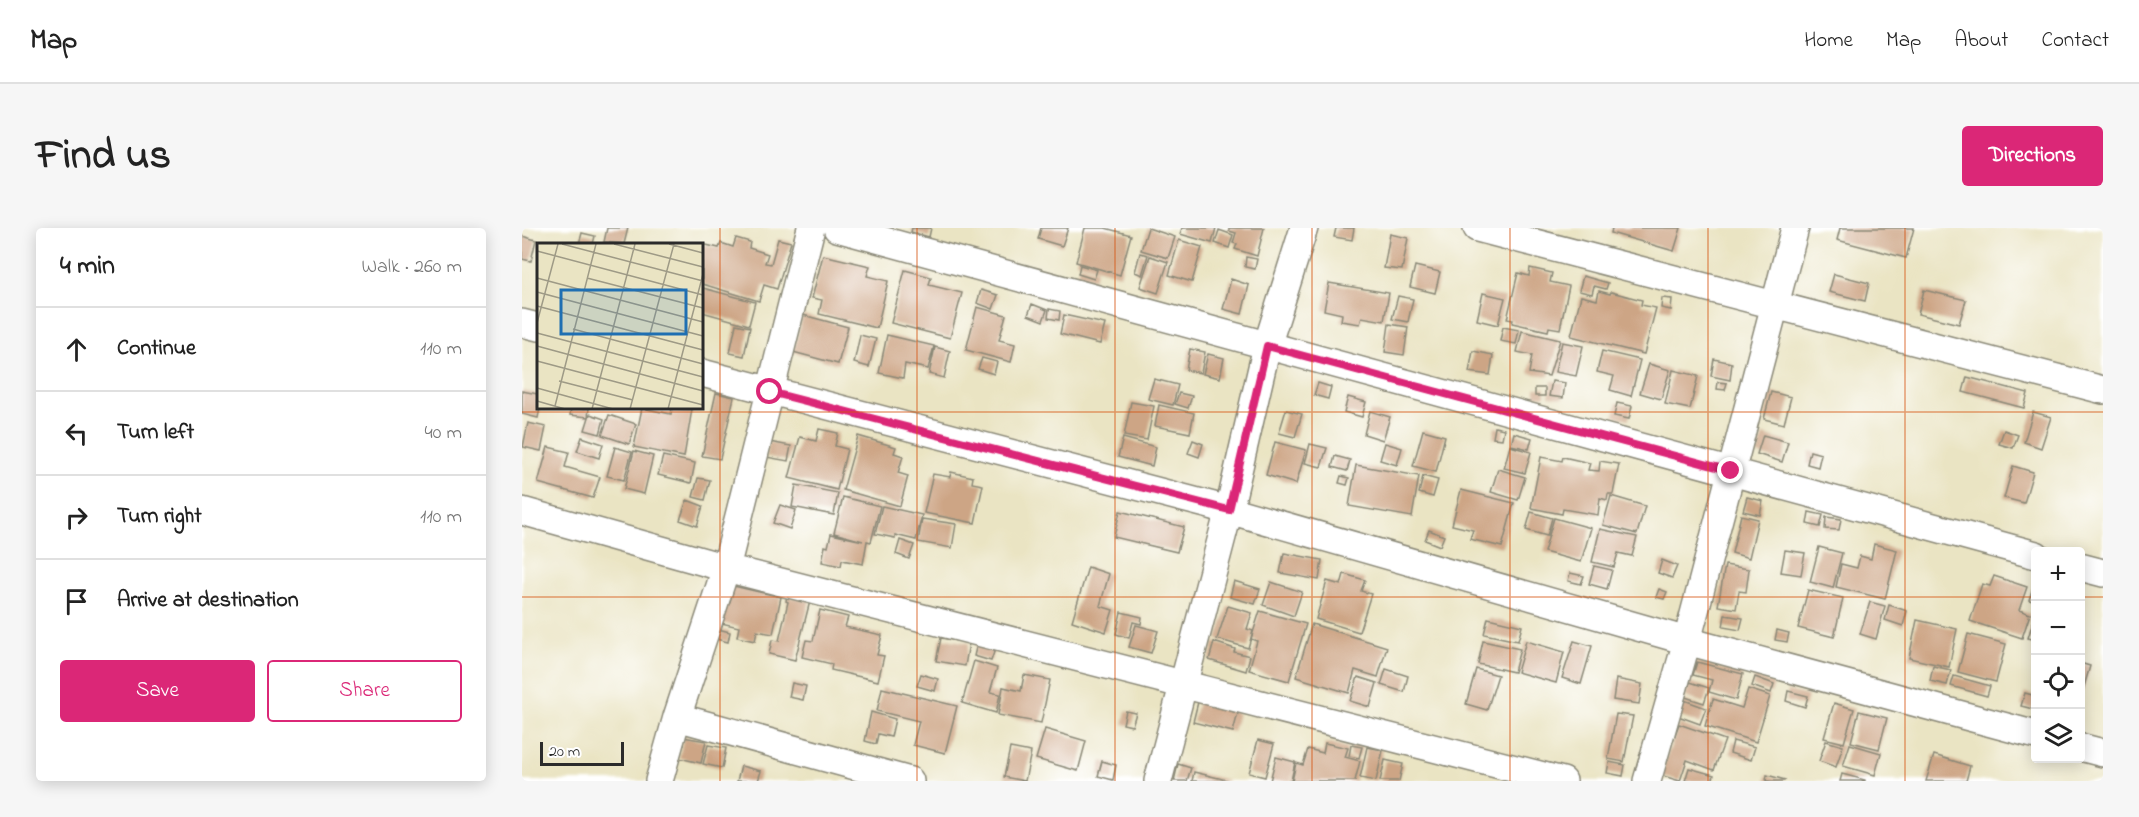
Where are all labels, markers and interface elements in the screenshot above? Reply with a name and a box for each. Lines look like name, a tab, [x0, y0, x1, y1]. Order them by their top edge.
text: Map	[30, 21, 77, 62]
text: Home	[1804, 26, 1853, 56]
text: Map	[1886, 26, 1921, 56]
text: About	[1954, 26, 2008, 56]
text: Contact	[2041, 26, 2109, 56]
text: Find us	[36, 126, 171, 187]
button: Directions	[1962, 126, 2103, 186]
inset map	[537, 243, 704, 410]
text: 4 min	[60, 248, 115, 286]
text: Walk · 260 m	[361, 253, 462, 282]
icon: ahead	[60, 333, 93, 366]
text: Continue	[117, 333, 196, 365]
text: 110 m	[420, 335, 462, 364]
route start	[756, 378, 782, 404]
icon: left	[60, 417, 93, 450]
text: Turn left	[117, 417, 194, 449]
text: 40 m	[425, 419, 462, 448]
route end	[1717, 457, 1743, 483]
icon: right	[60, 501, 93, 534]
text: Turn right	[117, 501, 202, 533]
text: 110 m	[420, 503, 462, 532]
map controls	[2031, 547, 2085, 763]
button: +	[2031, 547, 2085, 601]
icon: arrive	[60, 585, 93, 618]
text: Arrive at destination	[117, 585, 299, 617]
button: −	[2031, 601, 2085, 655]
button: locate	[2031, 655, 2085, 709]
button: Save	[60, 660, 255, 722]
button: Share	[267, 660, 462, 722]
button: layers	[2031, 709, 2085, 763]
scale bar	[540, 739, 624, 766]
text: 20 m	[549, 740, 580, 764]

